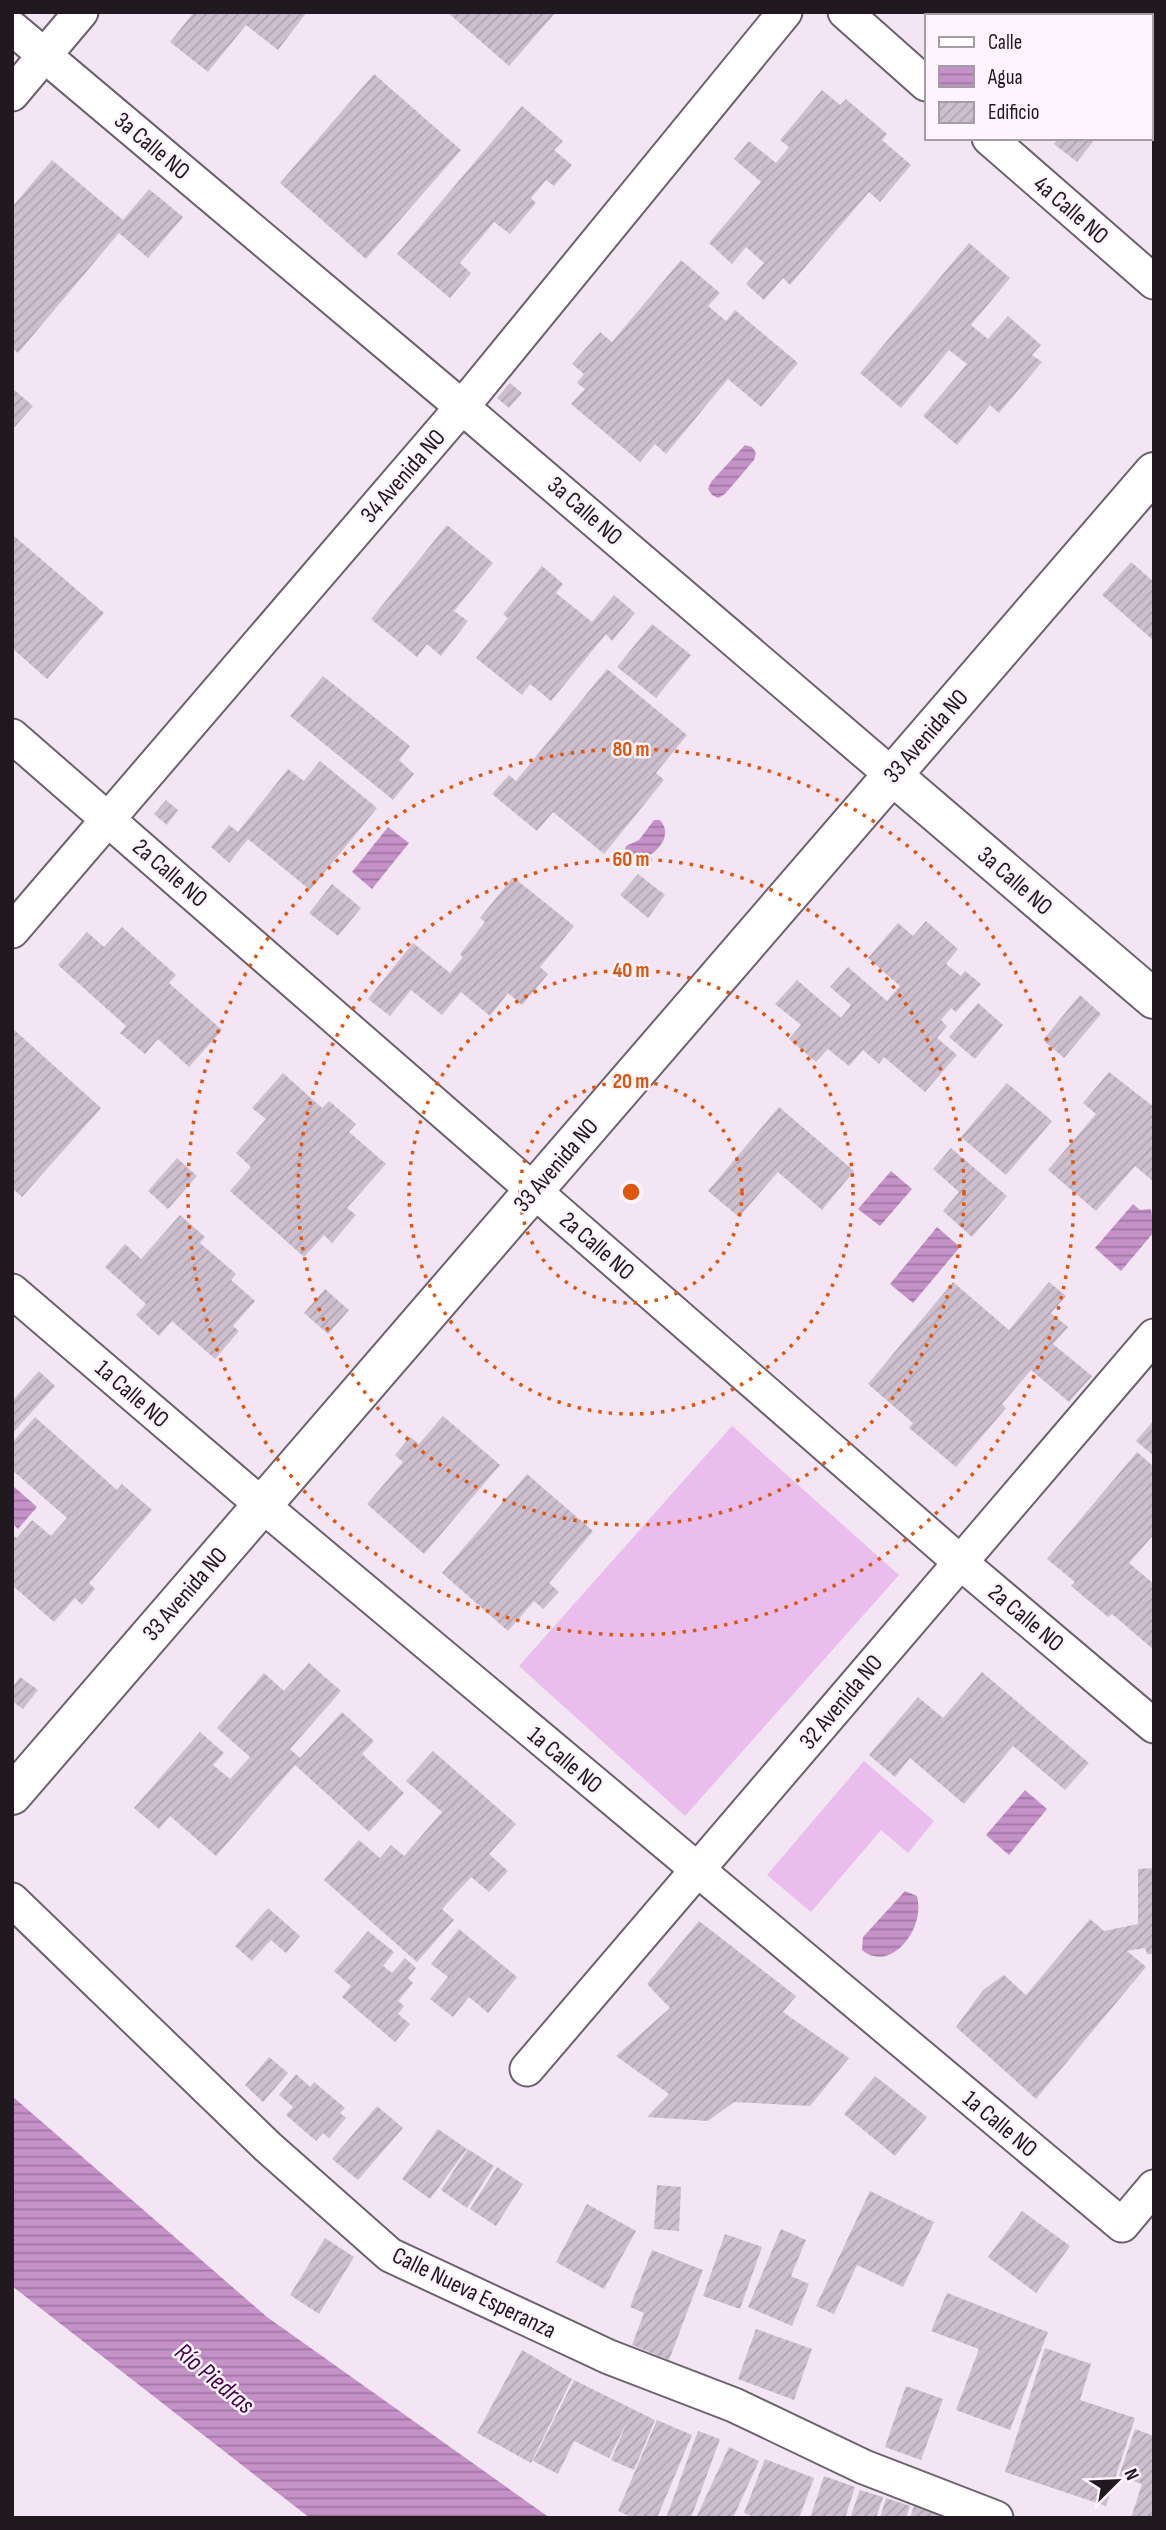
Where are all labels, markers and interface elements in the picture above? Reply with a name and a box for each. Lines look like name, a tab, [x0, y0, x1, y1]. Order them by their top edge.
legend	[925, 14, 1152, 140]
text: Calle	[988, 30, 1022, 55]
text: Agua	[987, 65, 1023, 90]
text: Edificio	[988, 100, 1039, 125]
street label: 3a Calle NO	[108, 106, 196, 186]
street label: 4a Calle NO	[1028, 170, 1114, 250]
street label: 34 Avenida NO	[354, 423, 452, 529]
street label: 3a Calle NO	[542, 471, 628, 551]
street label: 33 Avenida NO	[877, 683, 975, 789]
text: 80 m	[612, 737, 650, 762]
street label: 2a Calle NO	[127, 833, 213, 913]
street label: 3a Calle NO	[972, 841, 1058, 921]
text: 60 m	[612, 847, 650, 872]
text: 40 m	[613, 958, 649, 983]
text: 20 m	[613, 1069, 649, 1094]
street label: 33 Avenida NO	[507, 1112, 605, 1218]
centre of rings	[619, 1180, 643, 1204]
street label: 2a Calle NO	[554, 1206, 640, 1286]
street label: 1a Calle NO	[89, 1354, 175, 1434]
street label: 33 Avenida NO	[136, 1541, 234, 1647]
street label: 2a Calle NO	[982, 1578, 1070, 1658]
street label: 32 Avenida NO	[793, 1649, 889, 1755]
street label: 1a Calle NO	[522, 1720, 608, 1800]
street label: 1a Calle NO	[957, 2084, 1043, 2164]
street label: Calle Nueva Esperanza	[387, 2241, 561, 2345]
water label: Río Piedras	[168, 2337, 260, 2421]
north arrow	[1082, 2446, 1152, 2516]
text: N	[1119, 2465, 1144, 2484]

